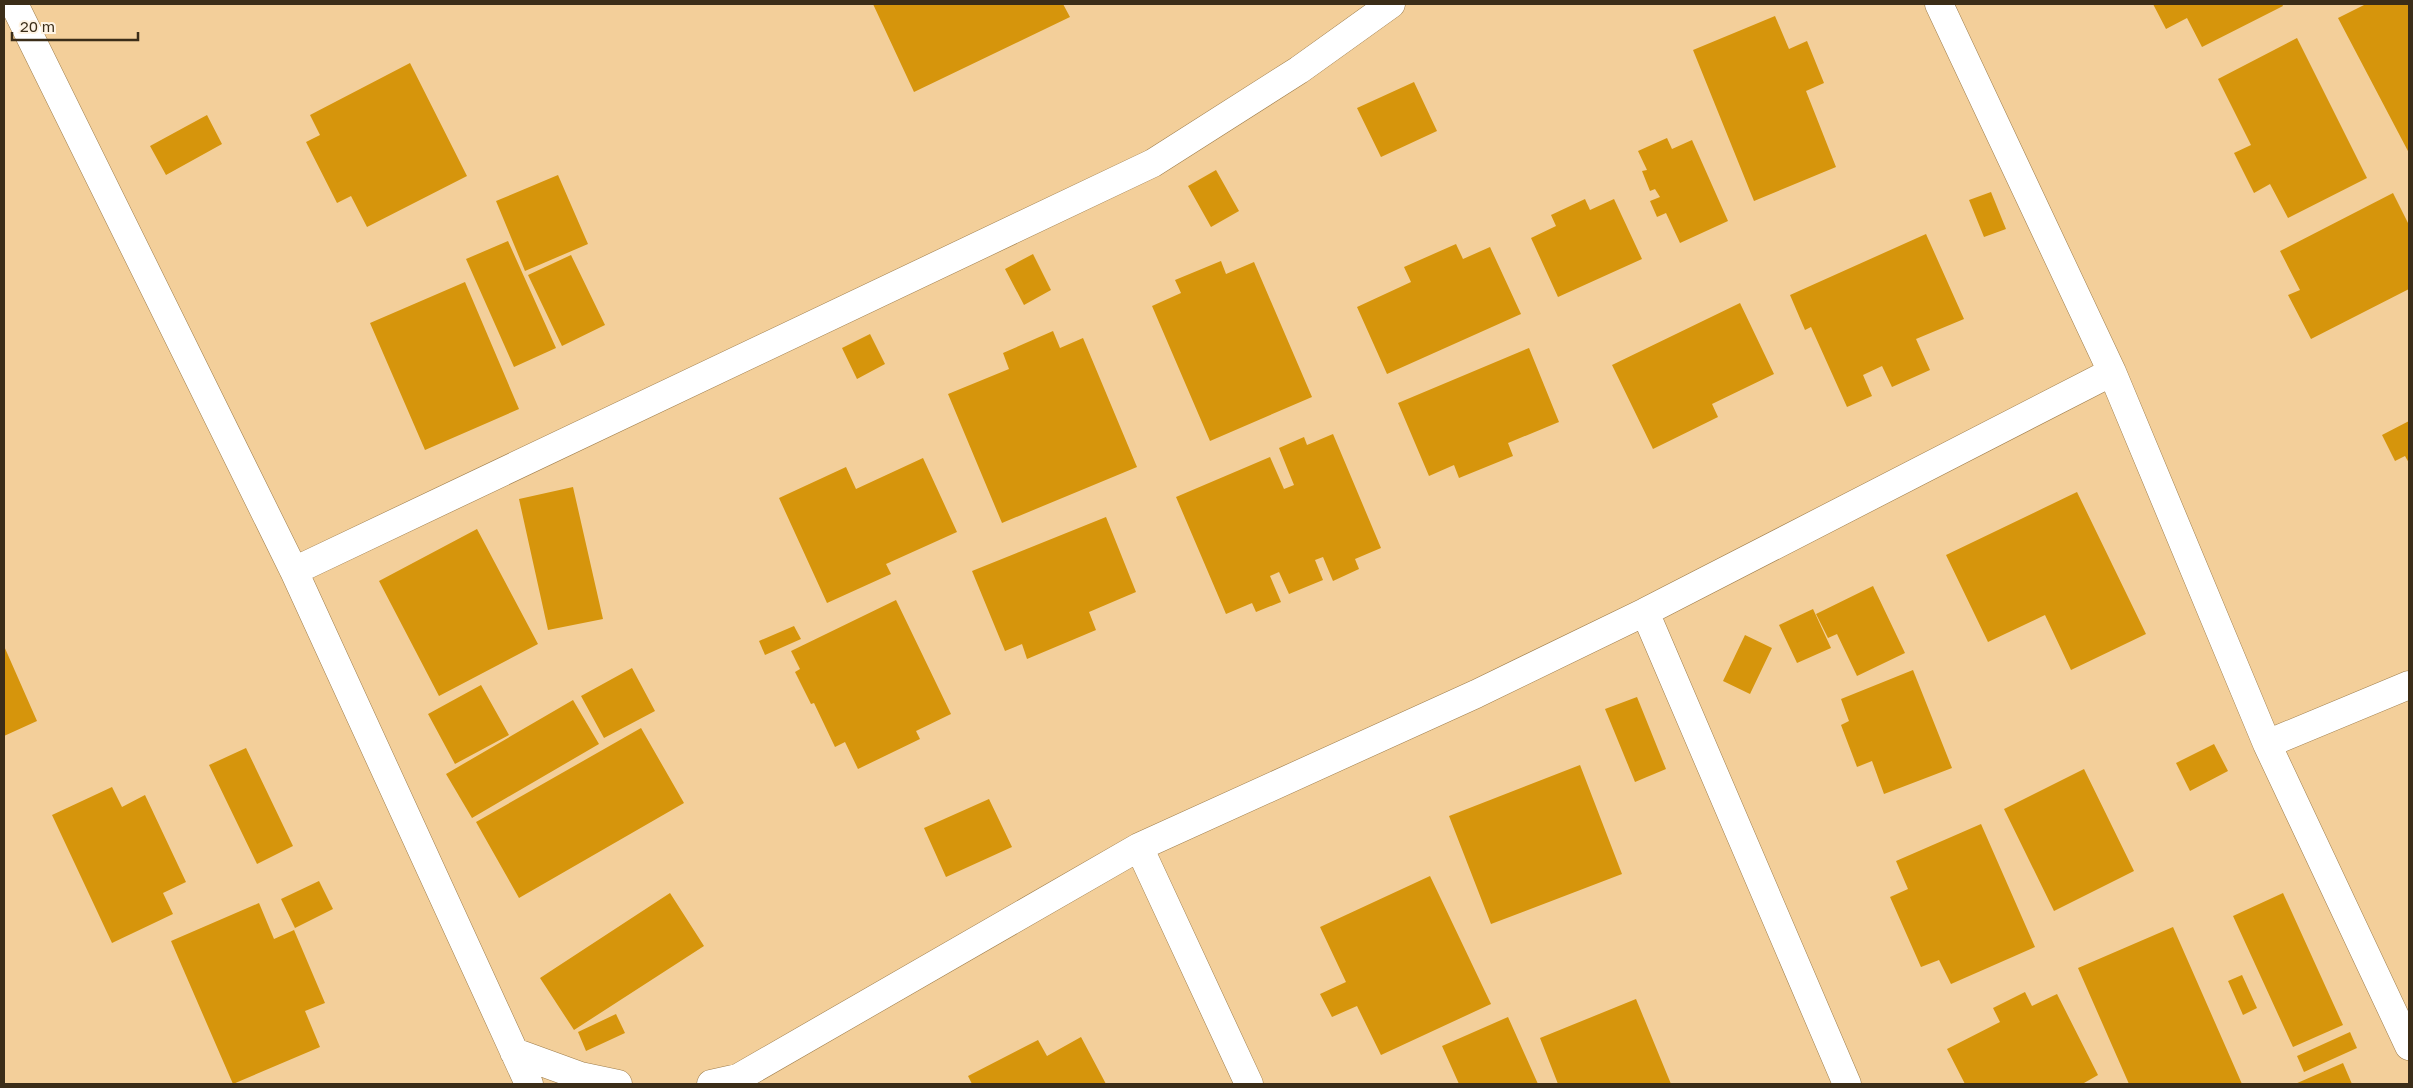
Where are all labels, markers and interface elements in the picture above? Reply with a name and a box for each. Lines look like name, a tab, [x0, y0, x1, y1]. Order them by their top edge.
scale bar	[12, 10, 139, 42]
text: 20 m	[20, 17, 55, 35]

